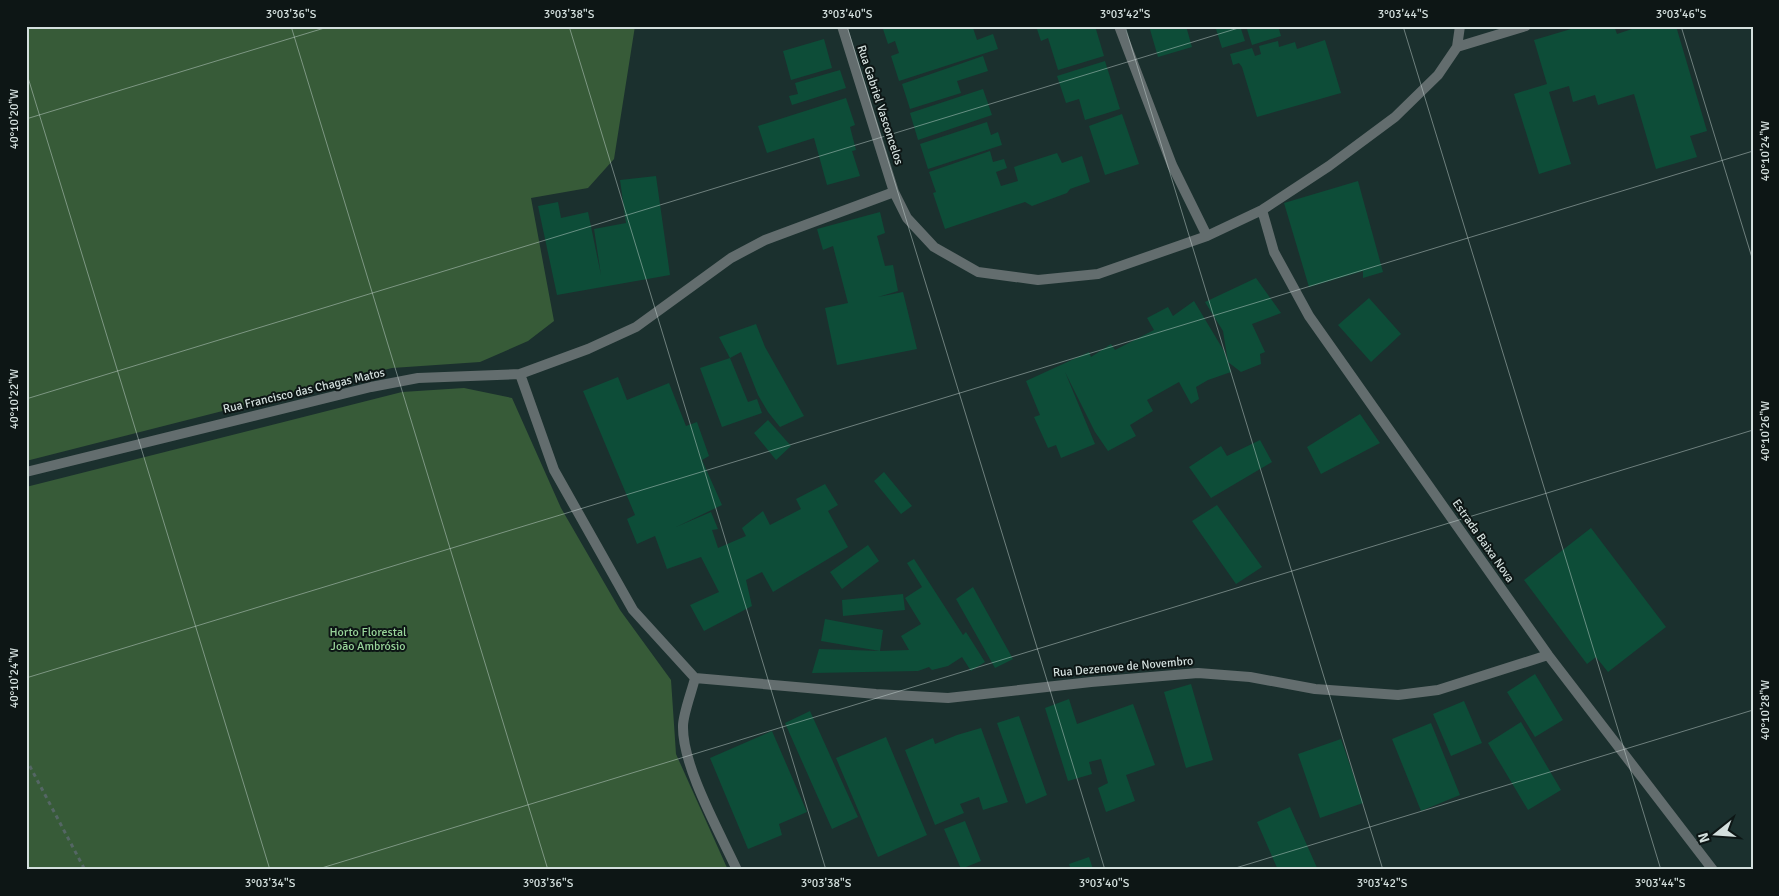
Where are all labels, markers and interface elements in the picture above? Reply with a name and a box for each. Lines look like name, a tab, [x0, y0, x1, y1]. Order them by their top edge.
text: 3°03'36"S	[266, 7, 317, 22]
text: 3°03'38"S	[544, 7, 595, 22]
text: 3°03'40"S	[822, 7, 873, 22]
text: 3°03'42"S	[1100, 7, 1151, 22]
text: 3°03'44"S	[1378, 7, 1429, 22]
text: 3°03'46"S	[1656, 7, 1707, 22]
street label: Rua Gabriel Vasconcelos	[854, 43, 906, 167]
text: 40°10'20"W	[7, 89, 22, 149]
text: 40°10'24"W	[1758, 121, 1773, 181]
street label: Rua Francisco das Chagas Matos	[222, 365, 386, 417]
text: 40°10'22"W	[7, 369, 22, 429]
text: 40°10'26"W	[1758, 401, 1773, 461]
street label: Estrada Baixa Nova	[1449, 496, 1517, 586]
park label: Horto Florestal João Ambrósio	[329, 625, 407, 654]
text: 40°10'24"W	[7, 648, 22, 708]
street label: Rua Dezenove de Novembro	[1052, 653, 1194, 681]
text: 40°10'28"W	[1758, 680, 1773, 740]
north arrow	[1692, 808, 1742, 858]
text: N	[1694, 831, 1714, 845]
text: 3°03'34"S	[245, 876, 296, 891]
text: 3°03'36"S	[523, 876, 574, 891]
text: 3°03'38"S	[801, 876, 852, 891]
text: 3°03'40"S	[1079, 876, 1130, 891]
text: 3°03'42"S	[1357, 876, 1408, 891]
text: 3°03'44"S	[1635, 876, 1686, 891]

